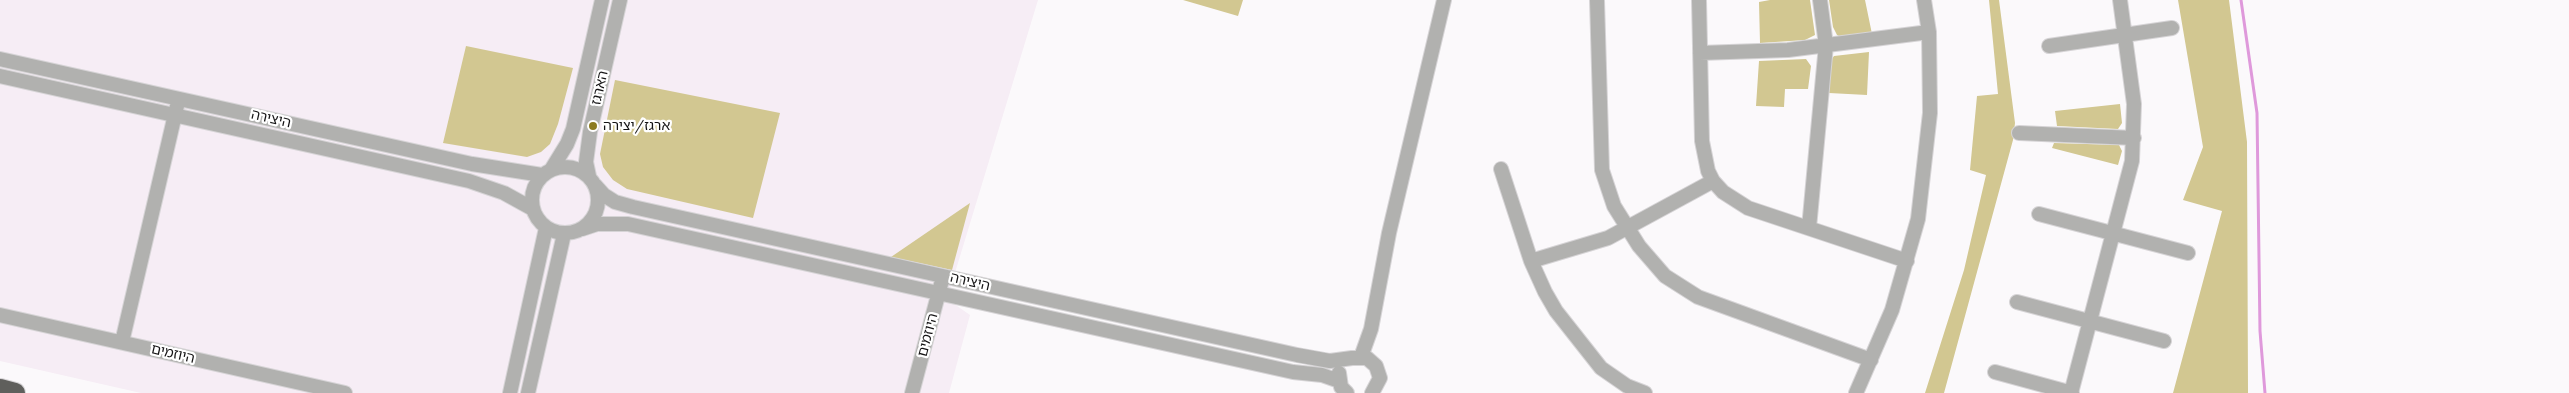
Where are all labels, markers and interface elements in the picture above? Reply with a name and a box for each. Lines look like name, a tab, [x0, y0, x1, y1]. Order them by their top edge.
street label: הארגז	[588, 69, 612, 107]
street label: היצירה	[249, 106, 293, 132]
place label: ארגז/יצירה	[603, 118, 670, 134]
marker: ארגז/יצירה	[587, 120, 599, 132]
street label: היצירה	[948, 269, 992, 295]
street label: היוזמים	[914, 311, 942, 359]
street label: היוזמים	[150, 341, 196, 367]

